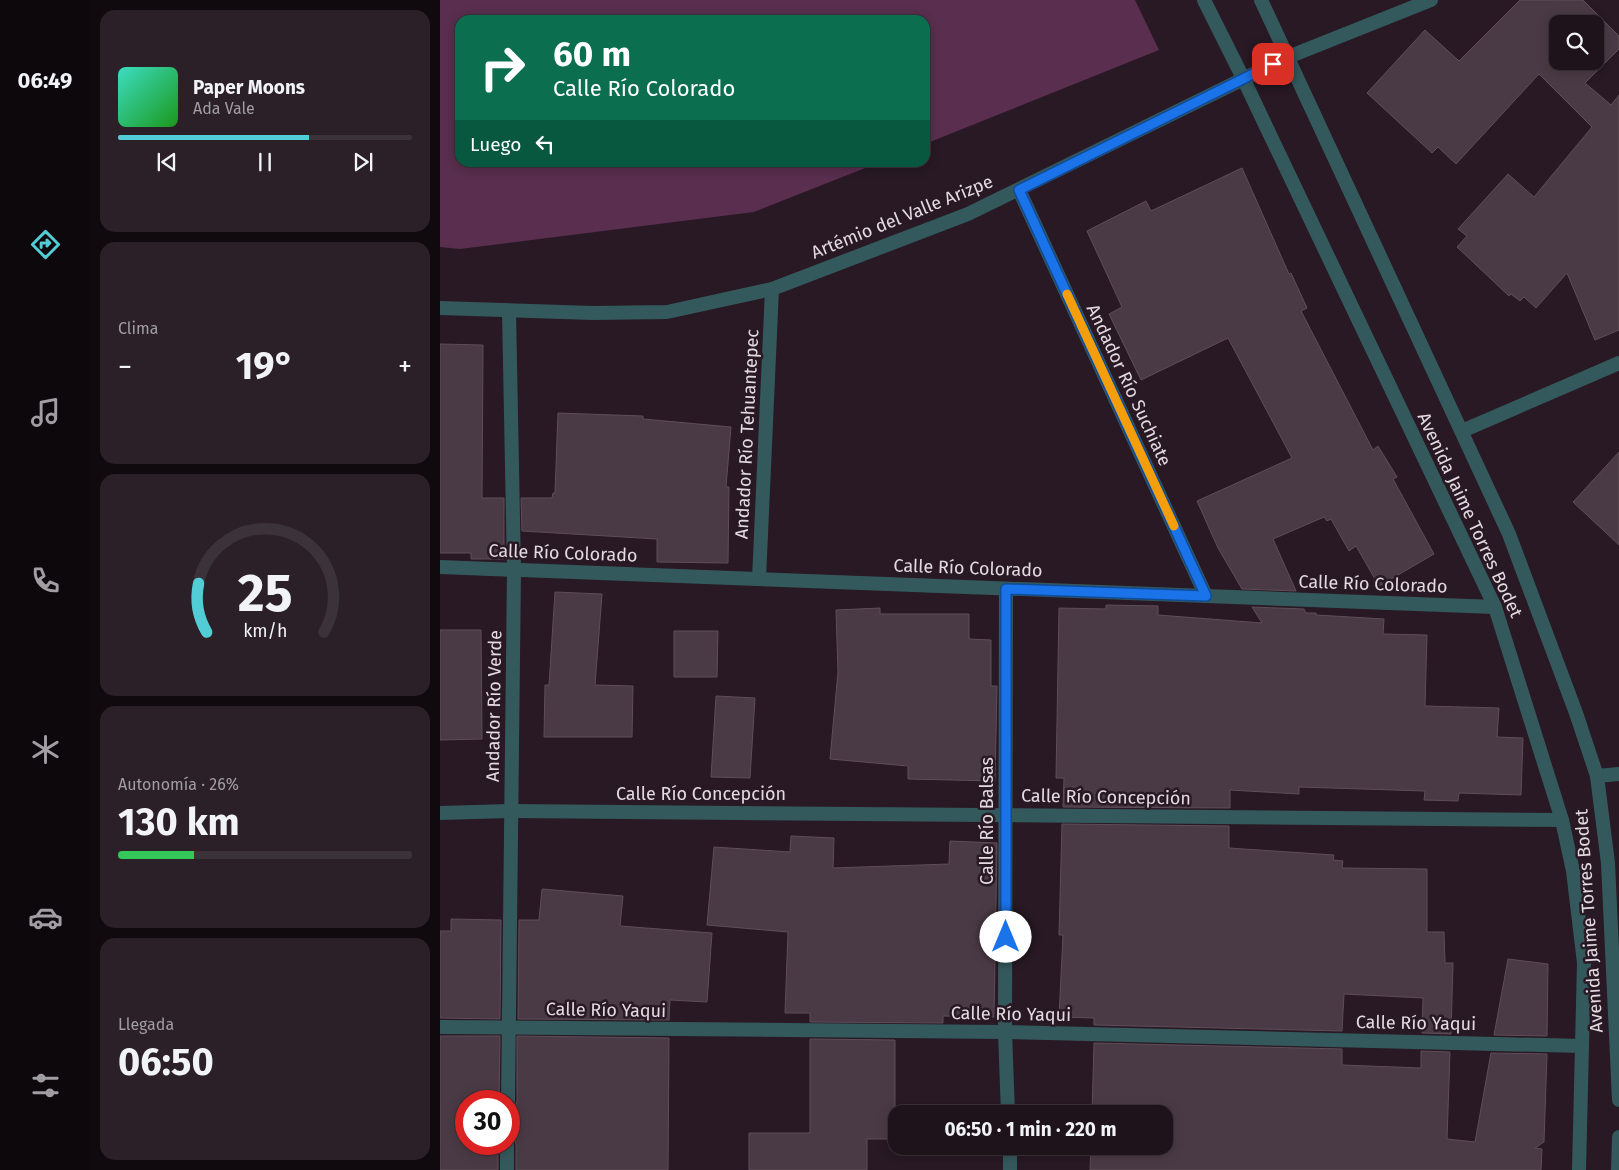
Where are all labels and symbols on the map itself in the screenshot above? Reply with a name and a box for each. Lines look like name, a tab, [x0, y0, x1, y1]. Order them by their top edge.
pin	[1252, 43, 1294, 85]
street label: Artémio del Valle Arizpe	[808, 170, 996, 264]
street label: Andador Río Suchiate	[1082, 301, 1176, 469]
street label: Andador Río Tehuantepec	[731, 328, 764, 540]
street label: Avenida Jaime Torres Bodet	[1413, 409, 1527, 622]
street label: Calle Río Colorado	[488, 539, 638, 567]
street label: Calle Río Colorado	[893, 554, 1043, 582]
street label: Calle Río Colorado	[1298, 570, 1448, 598]
street label: Andador Río Verde	[482, 630, 506, 782]
street label: Calle Río Balsas	[976, 757, 998, 885]
street label: Calle Río Concepción	[616, 783, 786, 805]
street label: Calle Río Concepción	[1021, 785, 1191, 809]
street label: Avenida Jaime Torres Bodet	[1570, 808, 1608, 1033]
position arrow	[979, 910, 1031, 962]
street label: Calle Río Yaqui	[546, 998, 666, 1022]
street label: Calle Río Yaqui	[951, 1002, 1071, 1026]
street label: Calle Río Yaqui	[1356, 1011, 1476, 1035]
speed limit sign: 30	[455, 1090, 520, 1155]

